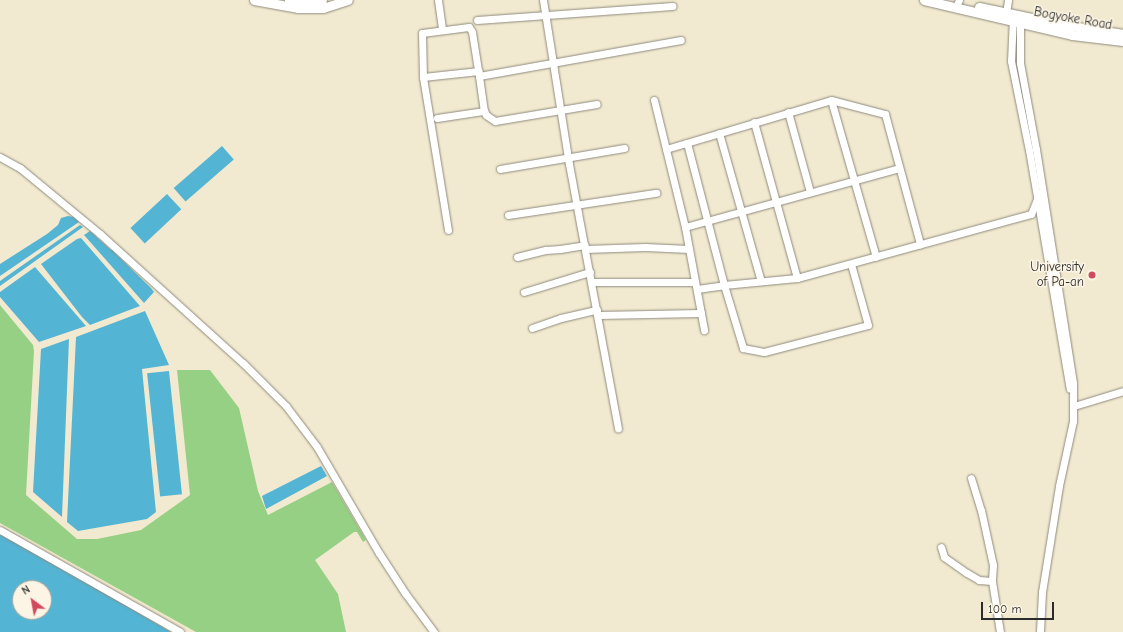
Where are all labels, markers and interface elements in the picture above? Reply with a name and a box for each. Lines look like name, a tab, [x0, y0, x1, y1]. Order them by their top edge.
street label: Bogyoke Road	[1033, 4, 1113, 34]
place label: University of Pa-an	[1030, 260, 1084, 291]
marker: University of Pa-an	[1087, 270, 1097, 280]
north arrow	[12, 580, 52, 620]
text: N	[19, 583, 32, 598]
scale bar	[983, 594, 1056, 620]
text: 100 m	[988, 602, 1021, 616]

